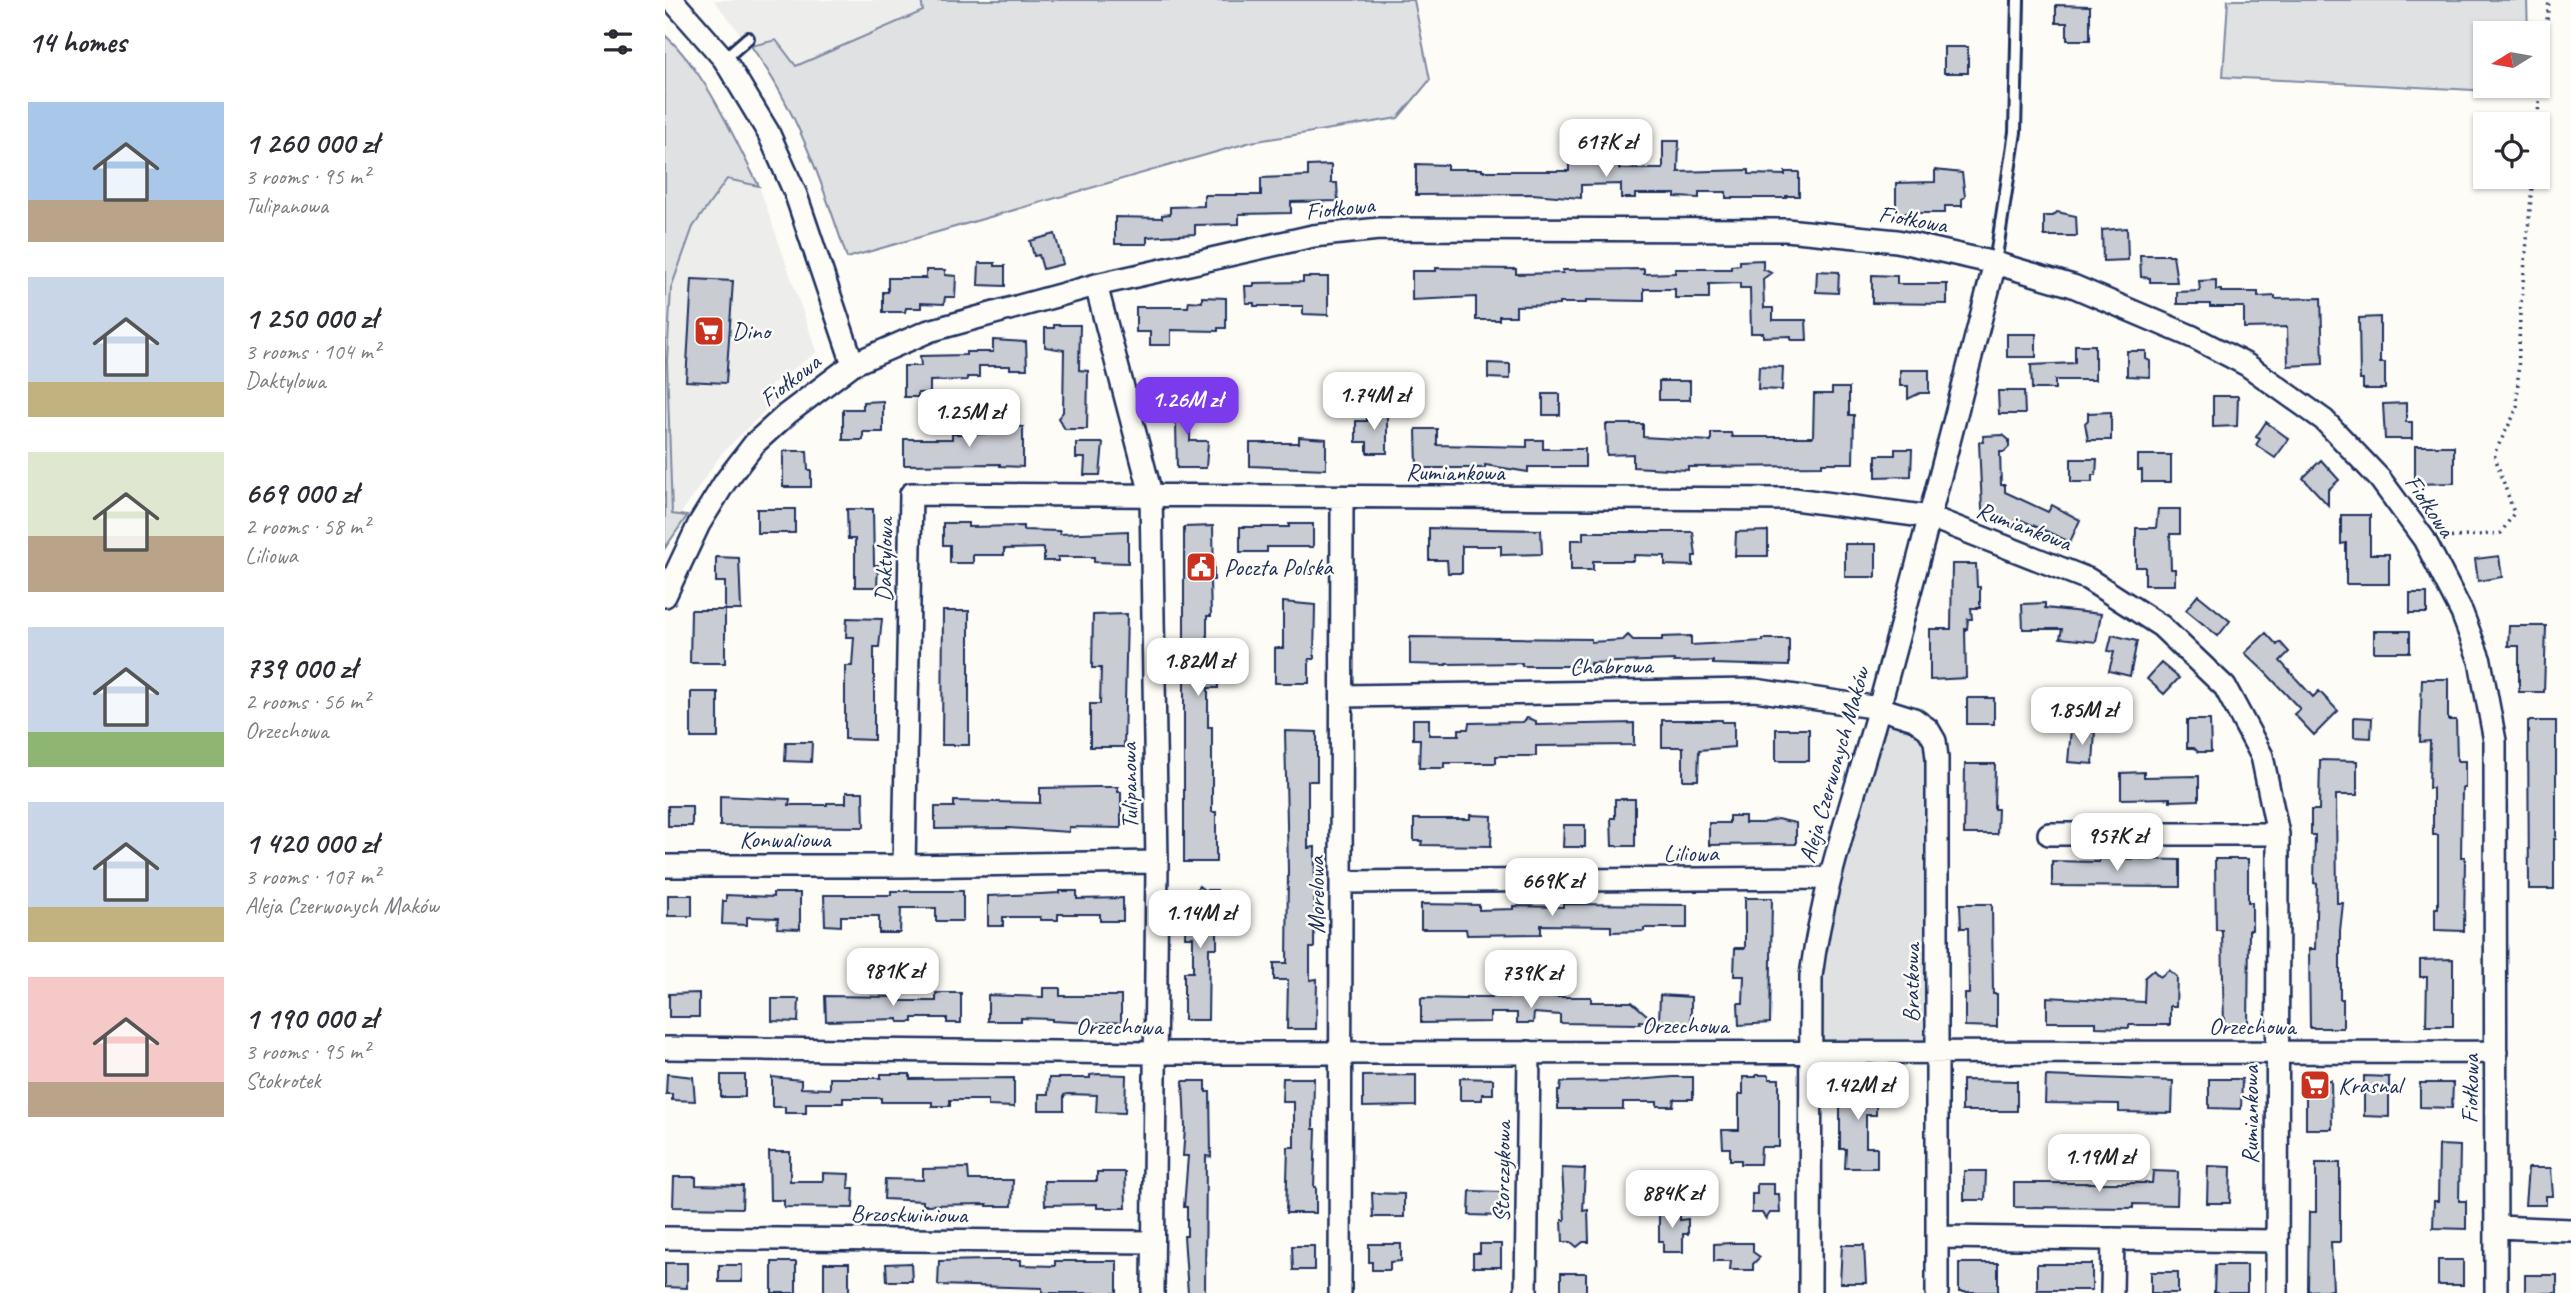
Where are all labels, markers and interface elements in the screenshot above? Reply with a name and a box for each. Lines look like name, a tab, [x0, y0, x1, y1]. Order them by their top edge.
north arrow	[2473, 21, 2550, 98]
map controls	[2473, 21, 2550, 189]
text: 14 homes	[28, 23, 126, 61]
icon: filters	[599, 23, 637, 61]
button: locate	[2473, 112, 2550, 189]
pin: 617K zł	[1541, 120, 1671, 179]
text: 1 260 000 zł	[245, 124, 378, 162]
text: 617K zł	[1575, 127, 1637, 156]
icon: home	[84, 130, 168, 214]
text: 3 rooms · 95 m²	[245, 162, 369, 191]
street label: Fiołkowa	[1304, 189, 1377, 227]
text: Tulipanowa	[245, 191, 328, 220]
street label: Fiołkowa	[1876, 198, 1951, 240]
text: 1 250 000 zł	[245, 299, 377, 337]
icon: home	[84, 305, 168, 389]
supermarket icon: Dino	[692, 314, 726, 348]
place label: Dino	[732, 316, 773, 346]
text: 3 rooms · 104 m²	[245, 337, 380, 366]
street label: Fiołkowa	[754, 346, 828, 413]
text: Daktylowa	[245, 366, 326, 395]
pin: 1.74M zł	[1302, 372, 1446, 432]
pin: 1.26M zł	[1115, 378, 1259, 437]
text: 1.74M zł	[1339, 380, 1409, 409]
text: 1.26M zł	[1152, 385, 1222, 414]
pin: 1.25M zł	[897, 390, 1041, 449]
text: 1.25M zł	[934, 397, 1004, 426]
street label: Rumiankowa	[1406, 457, 1506, 487]
street label: Fiołkowa	[2398, 469, 2462, 544]
text: 669 000 zł	[245, 474, 358, 512]
icon: home	[84, 480, 168, 564]
street label: Rumiankowa	[1973, 494, 2077, 558]
text: 2 rooms · 58 m²	[245, 512, 369, 541]
street label: Daktylowa	[868, 516, 900, 602]
text: Liliowa	[245, 541, 298, 570]
public building icon: Poczta Polska	[1184, 550, 1218, 584]
place label: Poczta Polska	[1224, 552, 1334, 582]
pin: 1.82M zł	[1126, 638, 1270, 698]
text: 1.82M zł	[1163, 646, 1233, 675]
text: 739 000 zł	[245, 649, 356, 687]
street label: Chabrowa	[1569, 650, 1655, 682]
icon: home	[84, 655, 168, 739]
street label: Aleja Czerwonych Maków	[1792, 662, 1877, 866]
text: 2 rooms · 56 m²	[245, 687, 369, 716]
pin: 1.85M zł	[2010, 688, 2154, 747]
text: 1.85M zł	[2047, 695, 2117, 724]
text: Orzechowa	[245, 716, 328, 745]
street label: Tulipanowa	[1113, 741, 1145, 829]
pin: 957K zł	[2052, 814, 2182, 873]
text: 957K zł	[2087, 821, 2147, 850]
text: 1 420 000 zł	[245, 824, 377, 862]
street label: Konwaliowa	[740, 824, 832, 854]
icon: home	[84, 830, 168, 914]
street label: Liliowa	[1664, 838, 1720, 868]
street label: Morelowa	[1301, 855, 1331, 934]
pin: 669K zł	[1487, 858, 1617, 918]
text: 3 rooms · 107 m²	[245, 862, 380, 891]
text: 669K zł	[1521, 866, 1583, 895]
pin: 1.14M zł	[1128, 890, 1272, 950]
text: Aleja Czerwonych Maków	[245, 891, 439, 920]
text: 1.14M zł	[1165, 898, 1235, 927]
street label: Bratkowa	[1896, 941, 1926, 1022]
pin: 981K zł	[828, 948, 958, 1008]
pin: 739K zł	[1466, 950, 1596, 1010]
text: 981K zł	[863, 956, 923, 985]
text: 739K zł	[1501, 958, 1561, 987]
text: 1 190 000 zł	[245, 999, 377, 1037]
icon: home	[84, 1005, 168, 1089]
street label: Orzechowa	[1642, 1010, 1731, 1040]
street label: Orzechowa	[1076, 1011, 1165, 1041]
street label: Orzechowa	[2209, 1011, 2298, 1041]
text: 3 rooms · 95 m²	[245, 1037, 369, 1066]
street label: Fiołkowa	[2455, 1053, 2485, 1124]
pin: 1.42M zł	[1786, 1062, 1930, 1122]
street label: Rumiankowa	[2235, 1064, 2265, 1164]
text: Stokrotek	[245, 1066, 321, 1095]
supermarket icon: Krasnal	[2298, 1068, 2332, 1102]
text: 1.42M zł	[1823, 1070, 1893, 1099]
place label: Krasnal	[2338, 1070, 2406, 1100]
street label: Storczykowa	[1486, 1119, 1518, 1223]
pin: 1.19M zł	[2027, 1134, 2171, 1194]
text: 1.19M zł	[2064, 1142, 2134, 1171]
pin: 884K zł	[1607, 1170, 1737, 1230]
text: 884K zł	[1642, 1178, 1702, 1207]
street label: Brzoskwiniowa	[850, 1198, 969, 1230]

